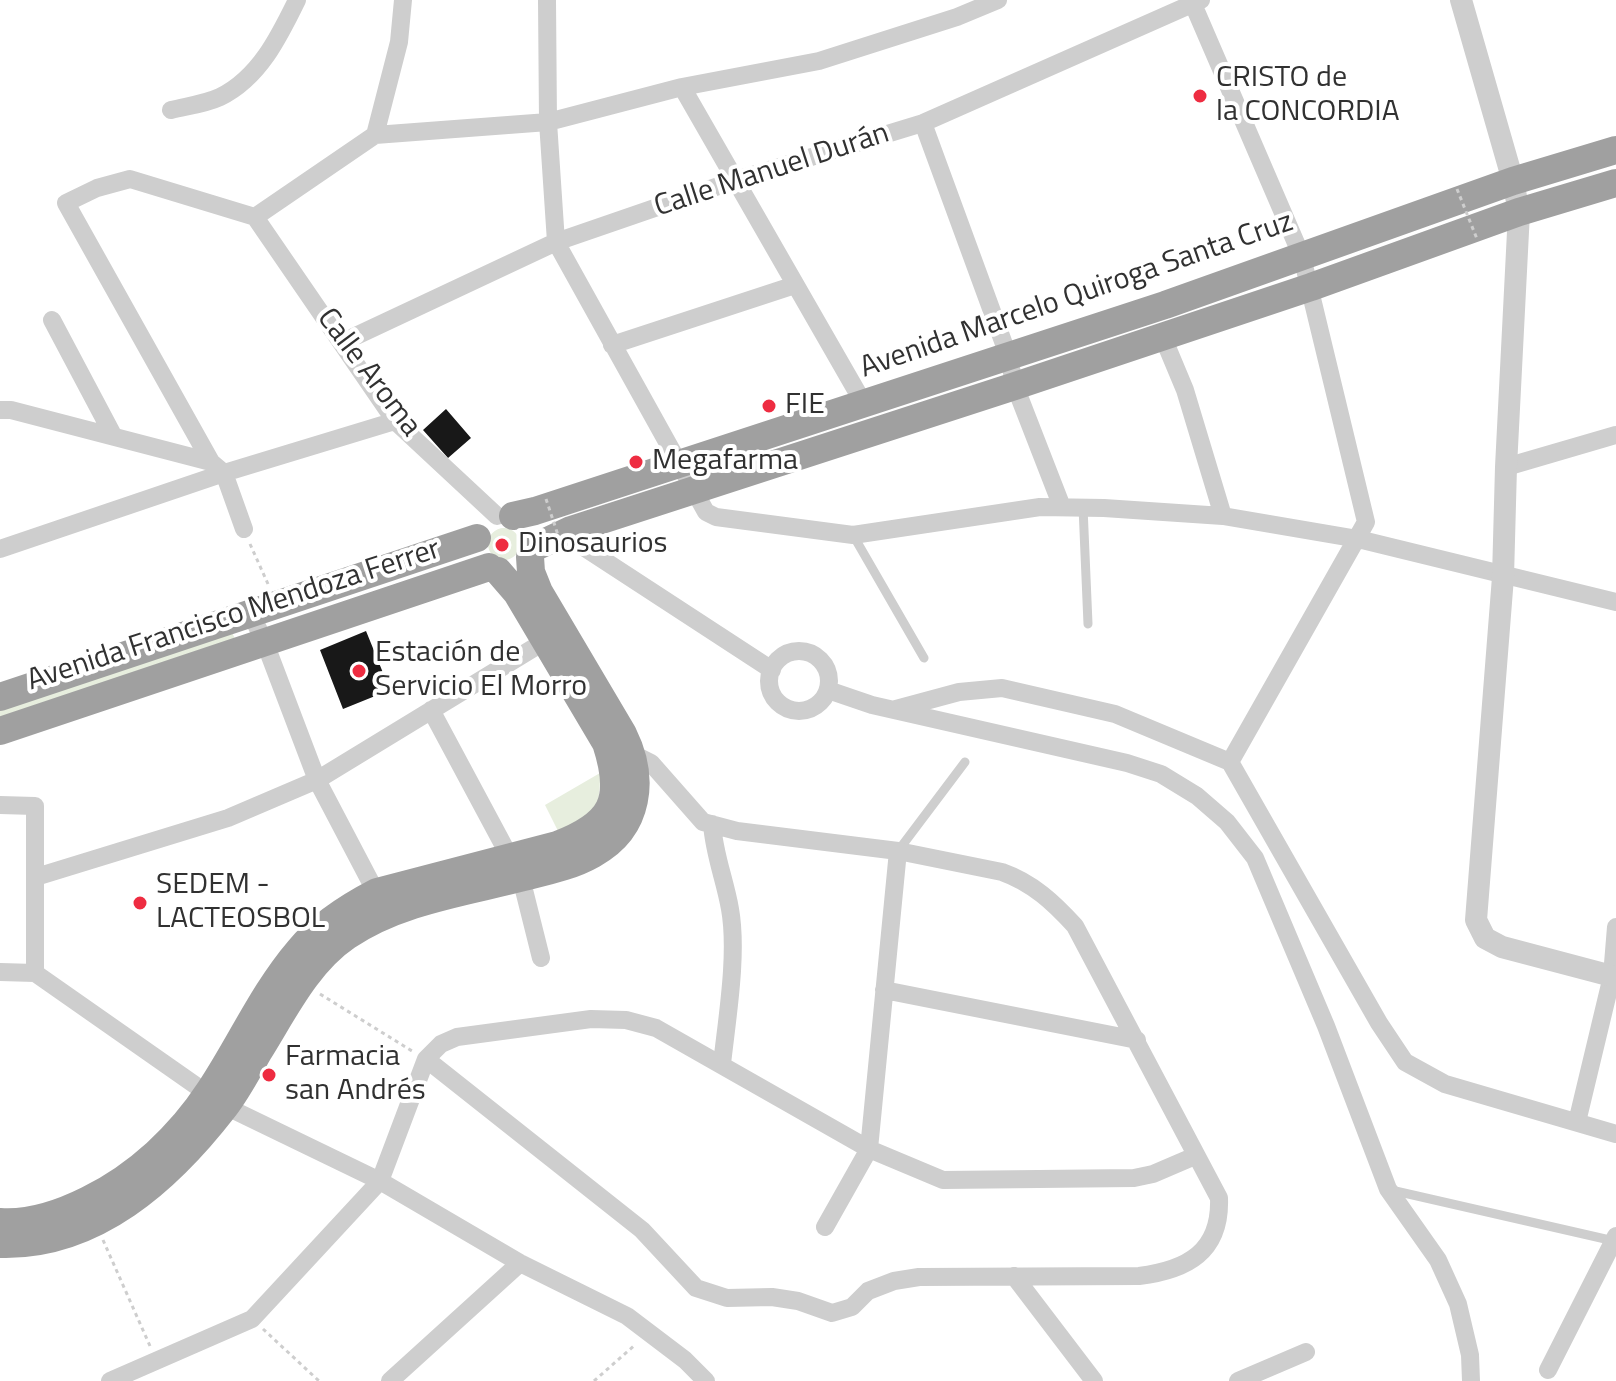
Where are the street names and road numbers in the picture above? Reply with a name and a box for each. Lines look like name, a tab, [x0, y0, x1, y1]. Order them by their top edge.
street label: Calle Manuel Durán	[650, 116, 894, 226]
street label: Avenida Marcelo Quiroga Santa Cruz	[856, 205, 1298, 387]
street label: Calle Aroma	[308, 302, 428, 444]
street label: Avenida Francisco Mendoza Ferrer	[23, 532, 445, 700]

